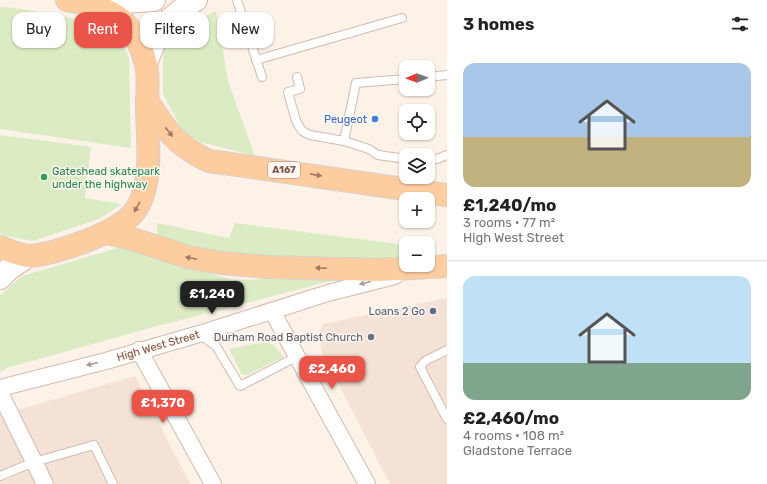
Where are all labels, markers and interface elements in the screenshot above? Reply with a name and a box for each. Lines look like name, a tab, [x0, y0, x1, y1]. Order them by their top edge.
chip: Buy	[12, 12, 66, 48]
chip: Rent	[74, 12, 132, 48]
chip: Filters	[140, 12, 209, 48]
chip: New	[217, 12, 274, 48]
icon: filters	[729, 13, 751, 35]
text: 3 homes	[463, 14, 534, 34]
north arrow	[399, 60, 435, 96]
map controls	[399, 60, 435, 272]
icon: home	[571, 89, 643, 161]
button: locate	[399, 104, 435, 140]
place label: Peugeot	[324, 113, 368, 126]
marker: Peugeot	[370, 114, 380, 124]
one-way arrow	[165, 126, 173, 137]
button: layers	[399, 148, 435, 184]
road number: A167	[268, 162, 300, 178]
place label: Gateshead skatepark under the highway	[52, 165, 160, 191]
marker: Gateshead skatepark under the highway	[39, 172, 49, 182]
one-way arrow	[310, 172, 322, 178]
button: +	[399, 192, 435, 228]
text: £1,240/mo	[463, 195, 556, 215]
one-way arrow	[134, 201, 141, 213]
text: 3 rooms · 77 m²	[463, 215, 555, 230]
text: High West Street	[463, 230, 564, 245]
button: −	[399, 236, 435, 272]
one-way arrow	[185, 254, 198, 260]
one-way arrow	[315, 265, 327, 272]
pin: £1,240	[179, 281, 245, 315]
one-way arrow	[358, 281, 371, 287]
text: £1,240	[189, 286, 235, 301]
icon: home	[571, 302, 643, 374]
place label: Loans 2 Go	[369, 305, 425, 318]
marker: Loans 2 Go	[428, 306, 438, 316]
street label: High West Street	[115, 328, 202, 364]
place label: Durham Road Baptist Church	[214, 331, 363, 344]
marker: Durham Road Baptist Church	[366, 332, 376, 342]
pin: £2,460	[299, 356, 365, 390]
one-way arrow	[86, 361, 98, 367]
text: £2,460	[308, 361, 356, 376]
pin: £1,370	[130, 390, 196, 424]
text: £1,370	[141, 395, 185, 410]
text: £2,460/mo	[463, 408, 559, 428]
text: 4 rooms · 108 m²	[463, 428, 564, 443]
text: Gladstone Terrace	[463, 443, 572, 458]

